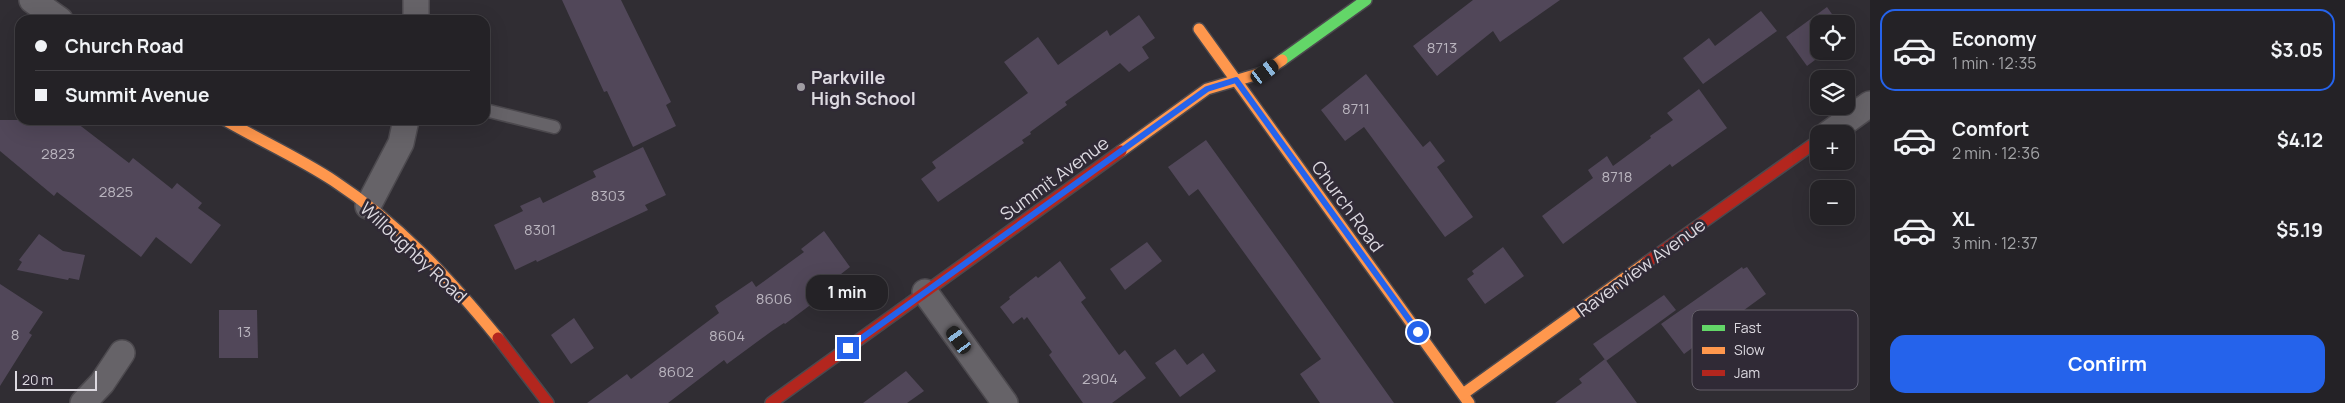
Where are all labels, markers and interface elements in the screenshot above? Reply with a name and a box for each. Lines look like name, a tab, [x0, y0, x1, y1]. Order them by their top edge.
map controls	[1810, 15, 1855, 225]
button: locate	[1810, 15, 1855, 60]
text: Economy	[1952, 26, 2036, 52]
icon: car	[1892, 28, 1937, 73]
text: Church Road	[65, 33, 184, 59]
house number: 8713	[1427, 37, 1457, 58]
text: $3.05	[2271, 37, 2323, 63]
text: 1 min · 12:35	[1952, 52, 2037, 74]
car	[1248, 57, 1281, 87]
place label: Parkville High School	[811, 65, 916, 110]
button: layers	[1810, 70, 1855, 115]
marker: Parkville High School	[795, 81, 807, 93]
text: Summit Avenue	[65, 82, 209, 108]
house number: 8711	[1342, 98, 1370, 119]
text: Comfort	[1952, 116, 2029, 142]
icon: car	[1892, 118, 1937, 163]
button: +	[1810, 125, 1855, 170]
text: $4.12	[2277, 127, 2323, 153]
street label: Summit Avenue	[995, 130, 1113, 226]
text: 2 min · 12:36	[1952, 142, 2040, 164]
house number: 2823	[41, 143, 75, 164]
street label: Church Road	[1307, 155, 1389, 257]
house number: 8718	[1602, 166, 1632, 187]
button: −	[1810, 180, 1855, 225]
house number: 2825	[99, 181, 133, 202]
house number: 8303	[591, 185, 625, 206]
street label: Willoughby Road	[355, 196, 473, 308]
text: XL	[1952, 206, 1975, 232]
icon: car	[1892, 208, 1937, 253]
street label: Ravenview Avenue	[1572, 212, 1710, 322]
text: $5.19	[2276, 217, 2323, 243]
house number: 8301	[524, 219, 556, 240]
text: 3 min · 12:37	[1952, 232, 2038, 254]
callout: 1 min	[807, 276, 889, 310]
text: 1 min	[827, 281, 867, 303]
house number: 8606	[756, 288, 792, 309]
legend	[1692, 310, 1858, 390]
text: Fast	[1734, 318, 1762, 337]
house number: 13	[237, 321, 251, 342]
route start	[1407, 321, 1429, 343]
car	[944, 323, 973, 357]
house number: 8	[11, 324, 19, 345]
house number: 8604	[709, 325, 745, 346]
button: Confirm	[1890, 335, 2325, 393]
route end	[837, 337, 859, 359]
text: Slow	[1734, 340, 1765, 359]
house number: 8602	[658, 361, 694, 382]
text: Jam	[1734, 363, 1760, 382]
scale bar	[15, 368, 98, 391]
house number: 2904	[1082, 368, 1118, 389]
text: 20 m	[22, 370, 53, 389]

